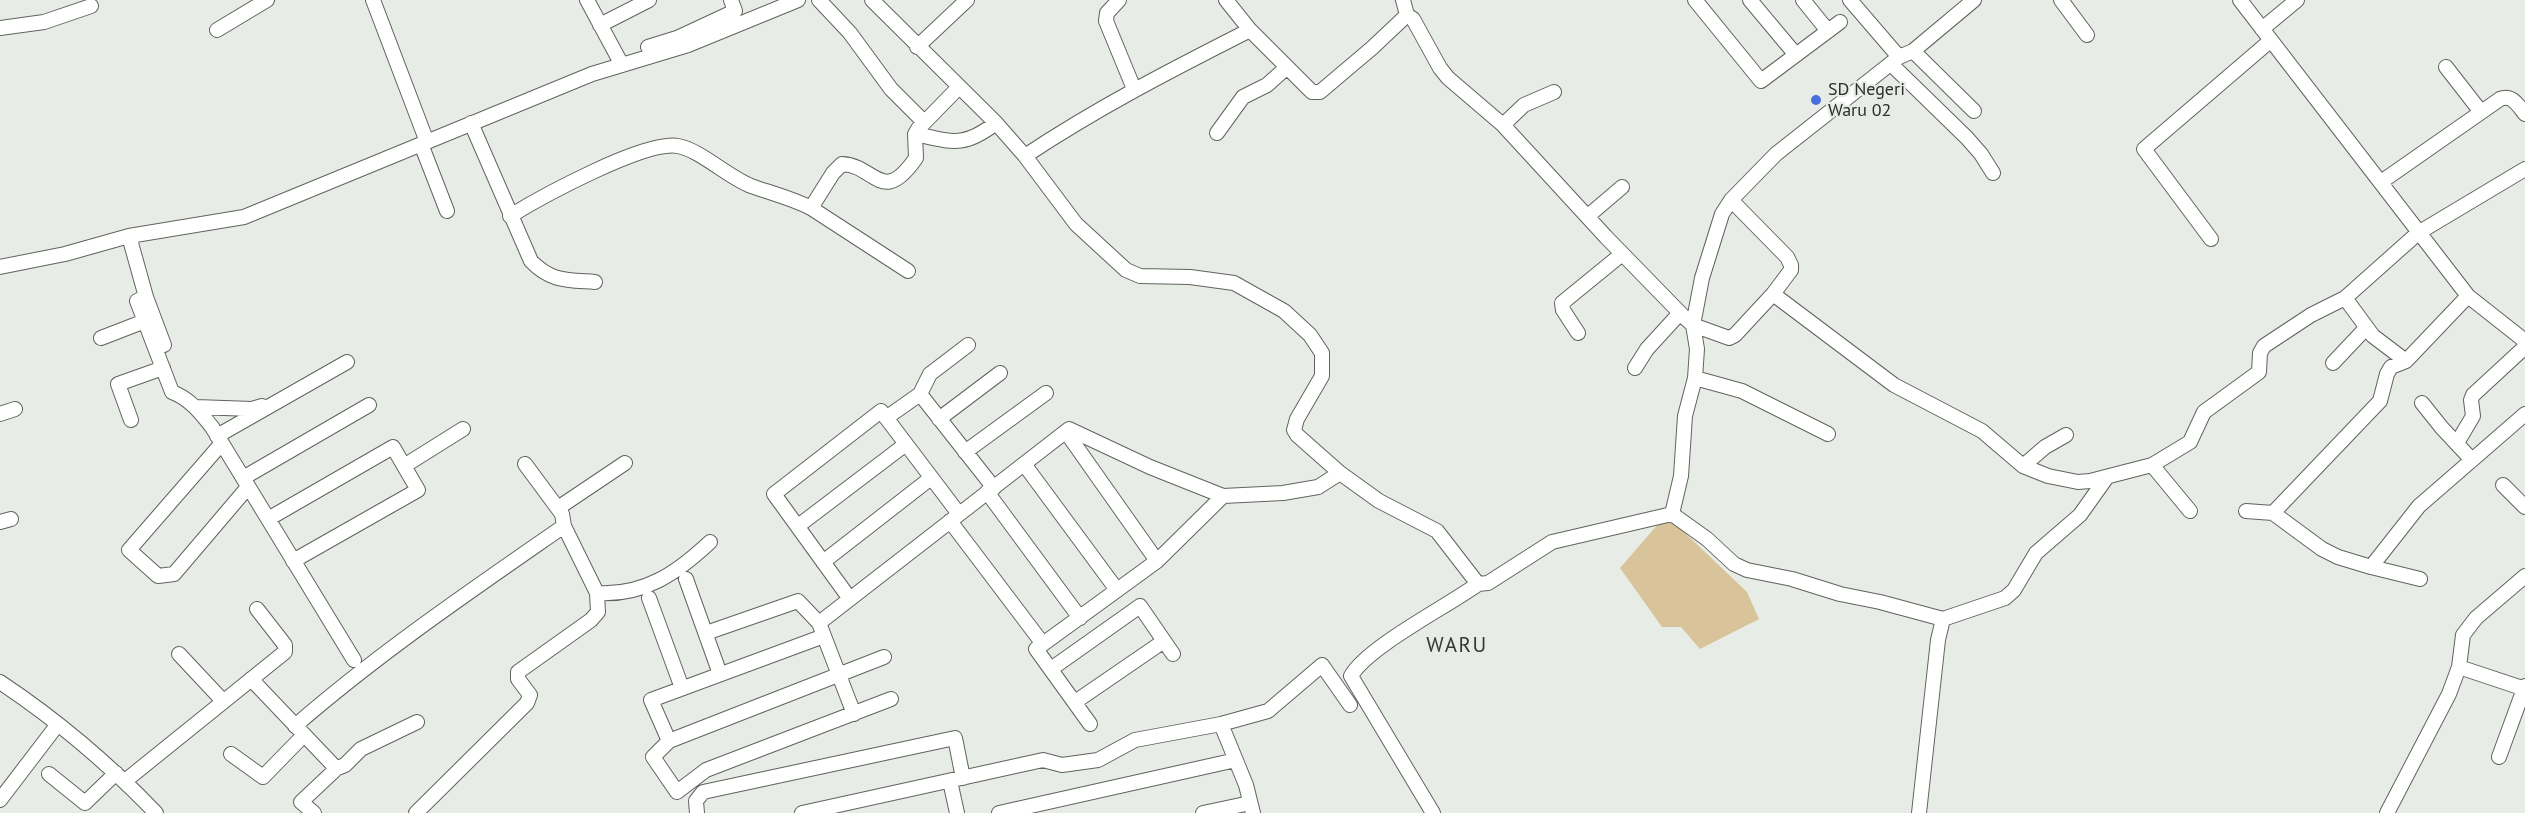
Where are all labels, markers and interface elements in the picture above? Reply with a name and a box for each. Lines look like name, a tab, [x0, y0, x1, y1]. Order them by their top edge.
place label: SD Negeri Waru 02	[1828, 79, 1905, 122]
marker: SD Negeri Waru 02	[1809, 93, 1823, 107]
district label: WARU	[1426, 633, 1488, 659]

